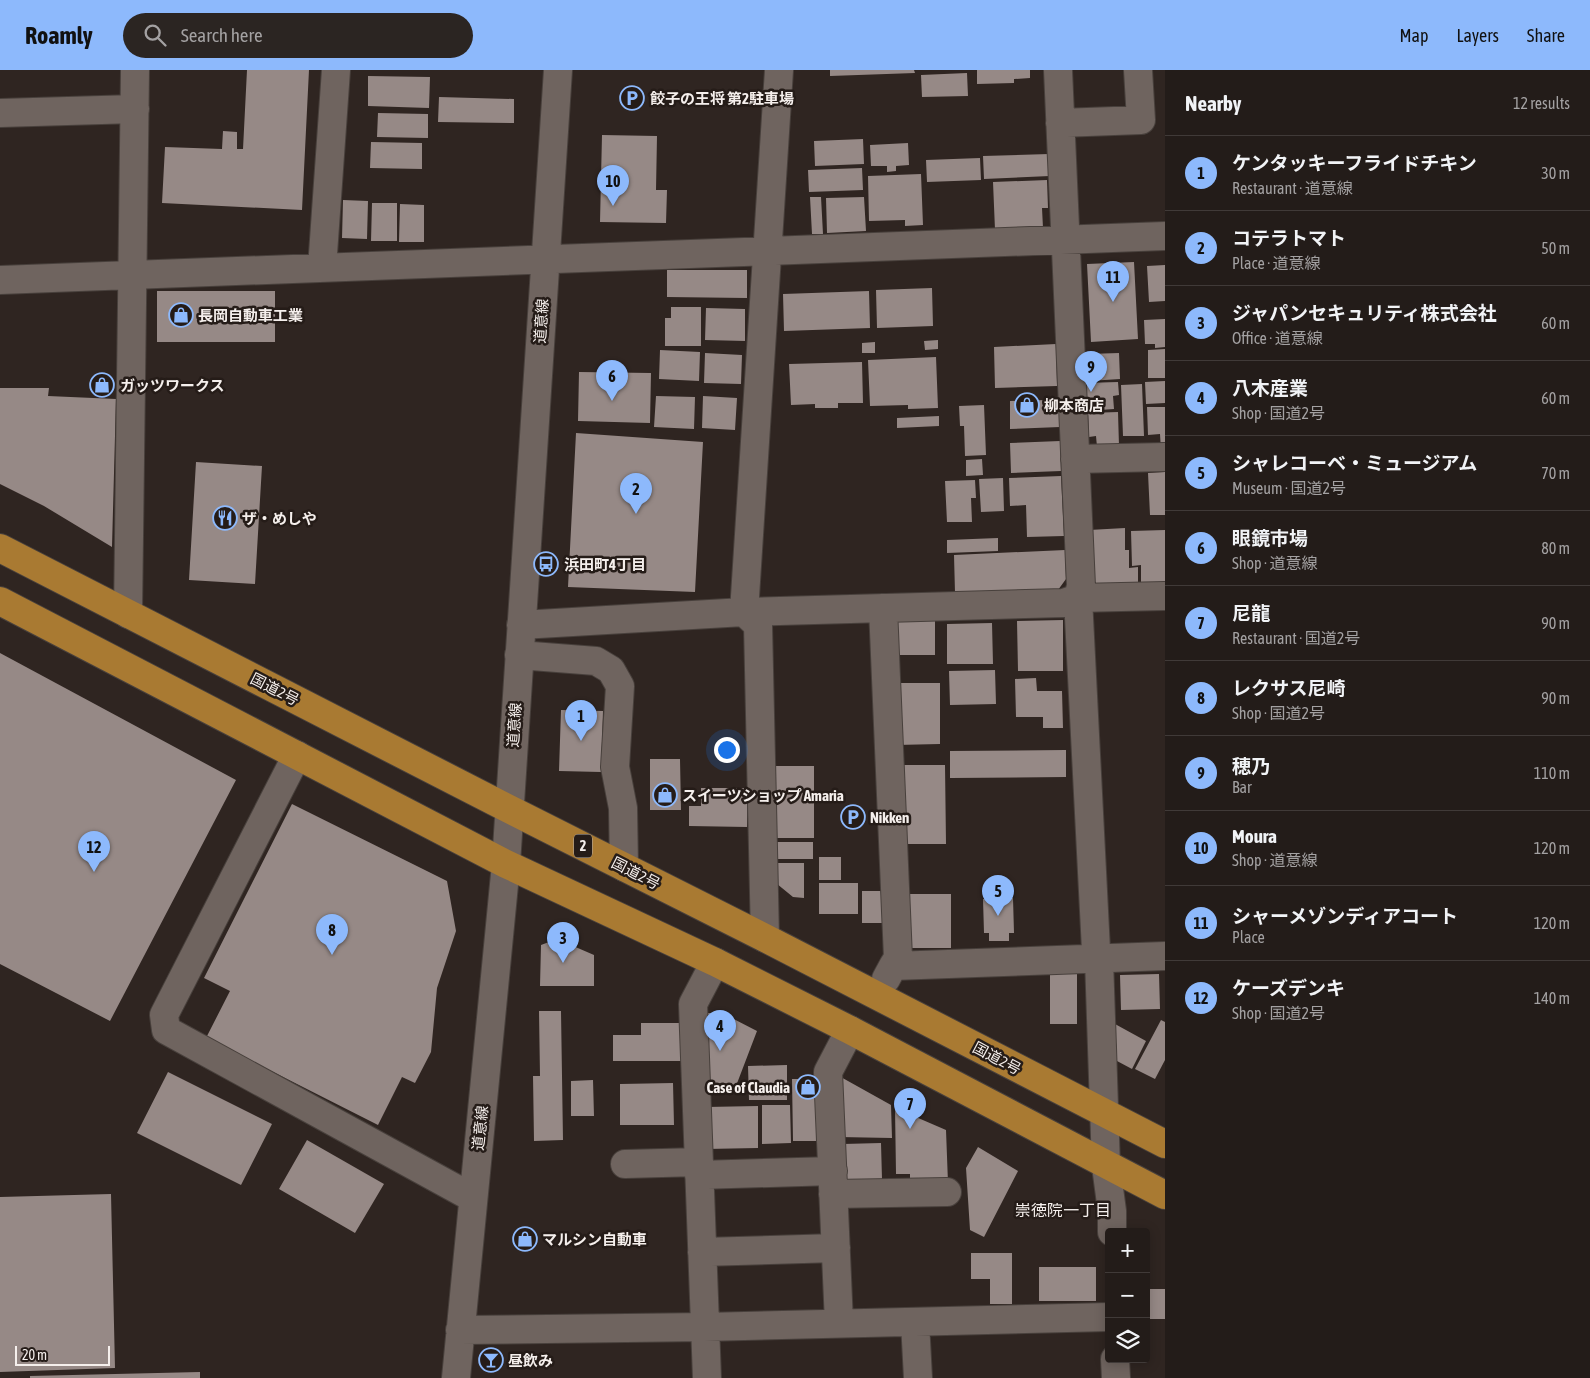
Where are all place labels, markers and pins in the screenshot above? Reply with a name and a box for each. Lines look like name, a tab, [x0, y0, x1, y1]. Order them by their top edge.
parking icon: 餃子の王将 第2駐車場	[619, 85, 645, 111]
place label: 餃子の王将 第2駐車場	[650, 90, 794, 107]
pin: 10	[597, 165, 629, 206]
pin: 11	[1097, 261, 1129, 302]
shop icon: 長岡自動車工業	[168, 302, 194, 328]
place label: 長岡自動車工業	[198, 307, 303, 324]
pin: 9	[1075, 351, 1107, 392]
pin: 6	[596, 360, 628, 401]
shop icon: ガッツワークス	[89, 372, 115, 398]
place label: ガッツワークス	[120, 377, 225, 394]
shop icon: 柳本商店	[1014, 392, 1040, 418]
place label: 柳本商店	[1044, 397, 1104, 414]
pin: 2	[620, 473, 652, 514]
restaurant icon: ザ・めしや	[212, 505, 238, 531]
place label: ザ・めしや	[242, 510, 317, 527]
bus stop icon: 浜田町4丁目	[533, 551, 559, 577]
place label: 浜田町4丁目	[564, 556, 646, 573]
pin: 1	[565, 700, 597, 741]
shop icon: スイーツショップ Amaria	[652, 782, 678, 808]
place label: スイーツショップ Amaria	[682, 787, 844, 804]
parking icon: Nikken	[840, 804, 866, 830]
place label: Nikken	[870, 809, 909, 826]
pin: 12	[78, 831, 110, 872]
pin: 5	[982, 875, 1014, 916]
pin: 8	[316, 914, 348, 955]
pin: 3	[547, 922, 579, 963]
pin: 4	[704, 1010, 736, 1051]
shop icon: Case of Claudia	[795, 1074, 821, 1100]
place label: Case of Claudia	[706, 1079, 790, 1096]
pin: 7	[894, 1088, 926, 1129]
shop icon: マルシン自動車	[512, 1226, 538, 1252]
place label: マルシン自動車	[542, 1231, 647, 1248]
bar icon: 昼飲み	[478, 1347, 504, 1373]
place label: 昼飲み	[508, 1352, 553, 1369]

